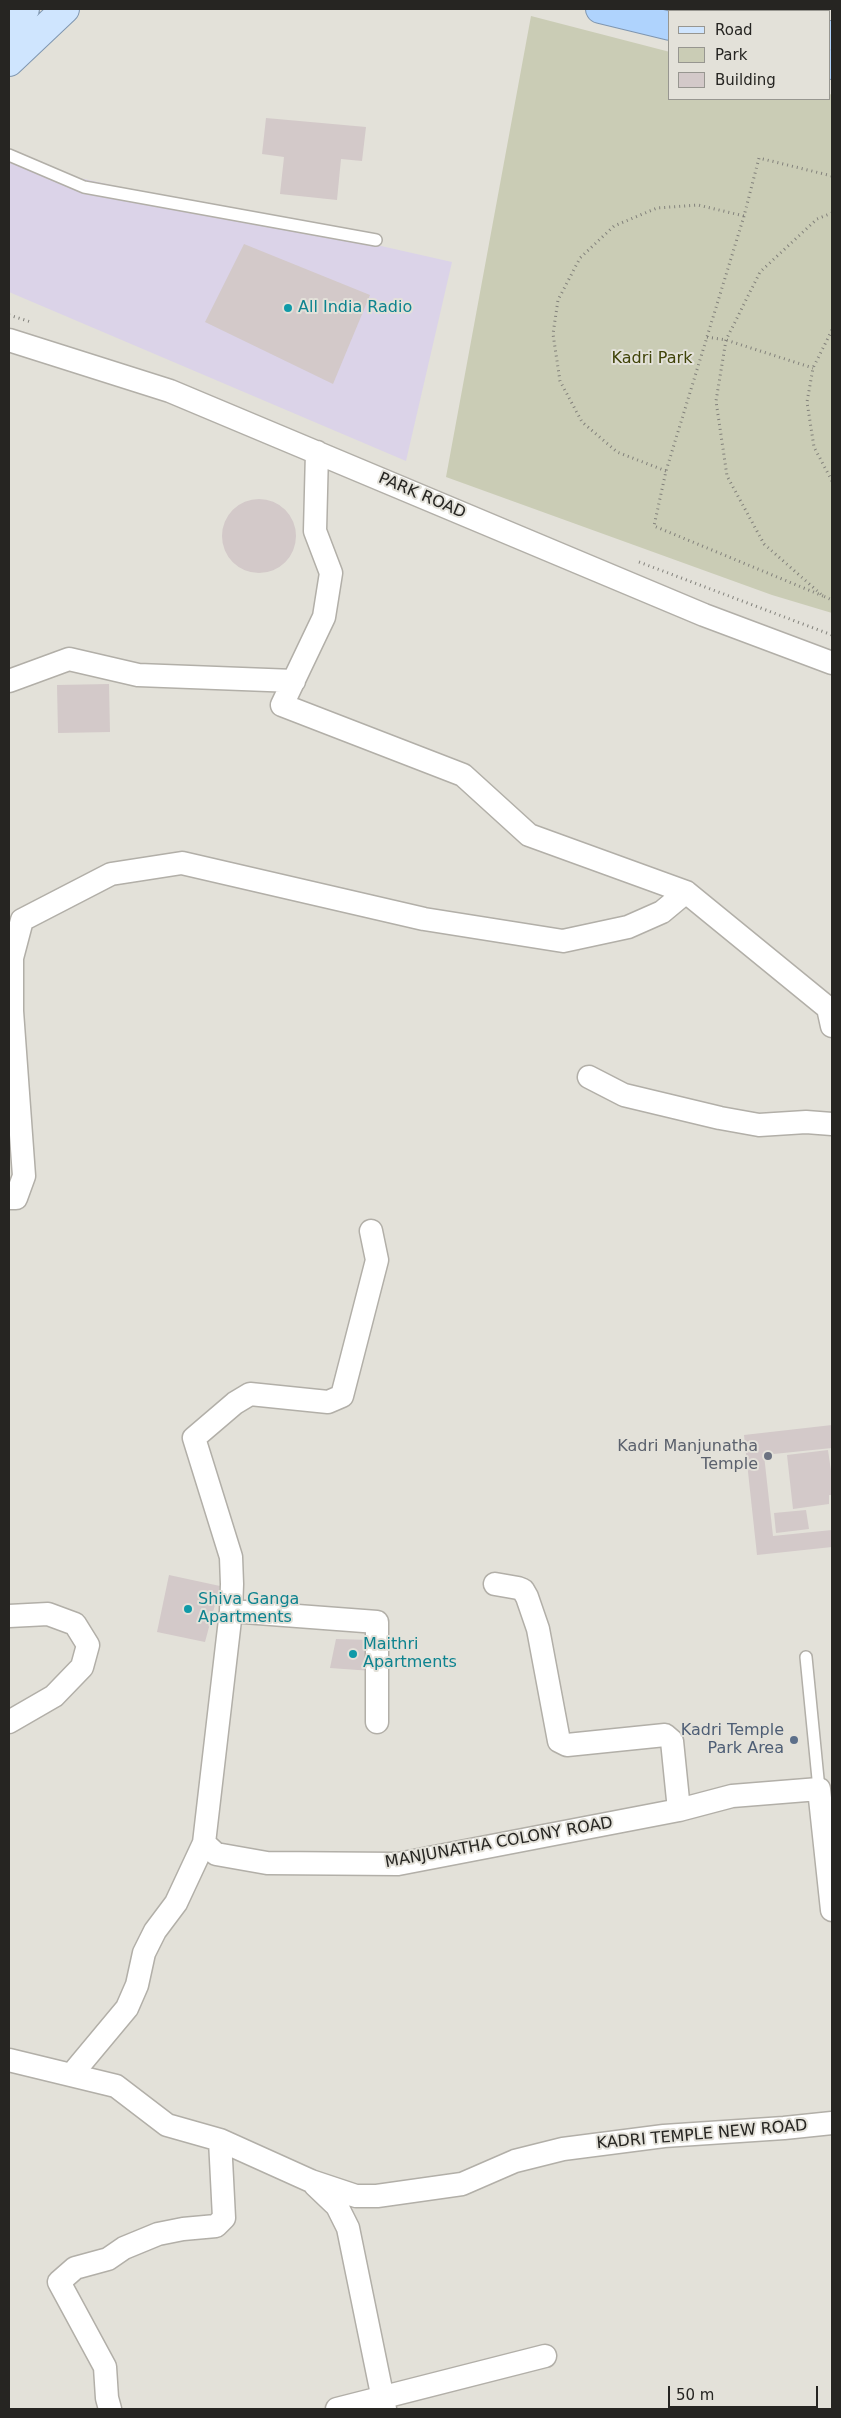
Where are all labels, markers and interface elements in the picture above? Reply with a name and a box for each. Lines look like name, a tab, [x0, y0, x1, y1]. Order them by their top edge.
legend	[668, 10, 831, 100]
text: Road	[715, 21, 753, 39]
text: Park	[715, 46, 747, 64]
text: Building	[715, 71, 776, 89]
place label: All India Radio	[298, 298, 412, 318]
marker: All India Radio	[282, 302, 294, 314]
park label: Kadri Park	[612, 349, 692, 369]
street label: PARK ROAD	[375, 469, 469, 523]
place label: Kadri Manjunatha Temple	[617, 1437, 758, 1475]
marker: Kadri Manjunatha Temple	[762, 1450, 774, 1462]
place label: Shiva Ganga Apartments	[198, 1590, 299, 1628]
marker: Shiva Ganga Apartments	[182, 1603, 194, 1615]
place label: Maithri Apartments	[363, 1635, 457, 1673]
marker: Maithri Apartments	[347, 1648, 359, 1660]
place label: Kadri Temple Park Area	[681, 1721, 784, 1759]
marker: Kadri Temple Park Area	[788, 1734, 800, 1746]
street label: MANJUNATHA COLONY ROAD	[384, 1813, 614, 1873]
street label: KADRI TEMPLE NEW ROAD	[596, 2116, 808, 2154]
scale bar	[671, 2376, 821, 2408]
text: 50 m	[676, 2386, 714, 2404]

